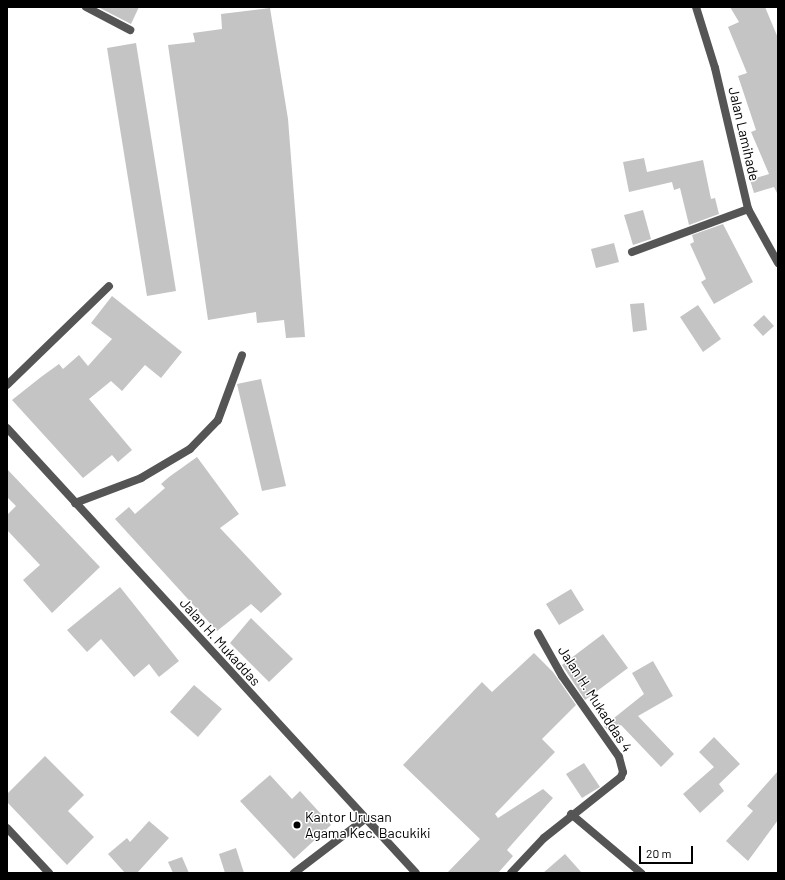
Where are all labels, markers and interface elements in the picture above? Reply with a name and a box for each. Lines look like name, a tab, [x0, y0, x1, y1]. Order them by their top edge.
street label: Jalan Lamihade	[725, 85, 763, 183]
street label: Jalan H. Mukaddas	[176, 595, 264, 689]
street label: Jalan H. Mukaddas 4	[554, 643, 636, 755]
place label: Kantor Urusan Agama Kec. Bacukiki	[305, 809, 431, 842]
marker: Kantor Urusan Agama Kec. Bacukiki	[292, 820, 302, 830]
scale bar	[641, 838, 695, 864]
text: 20 m	[646, 846, 672, 860]

